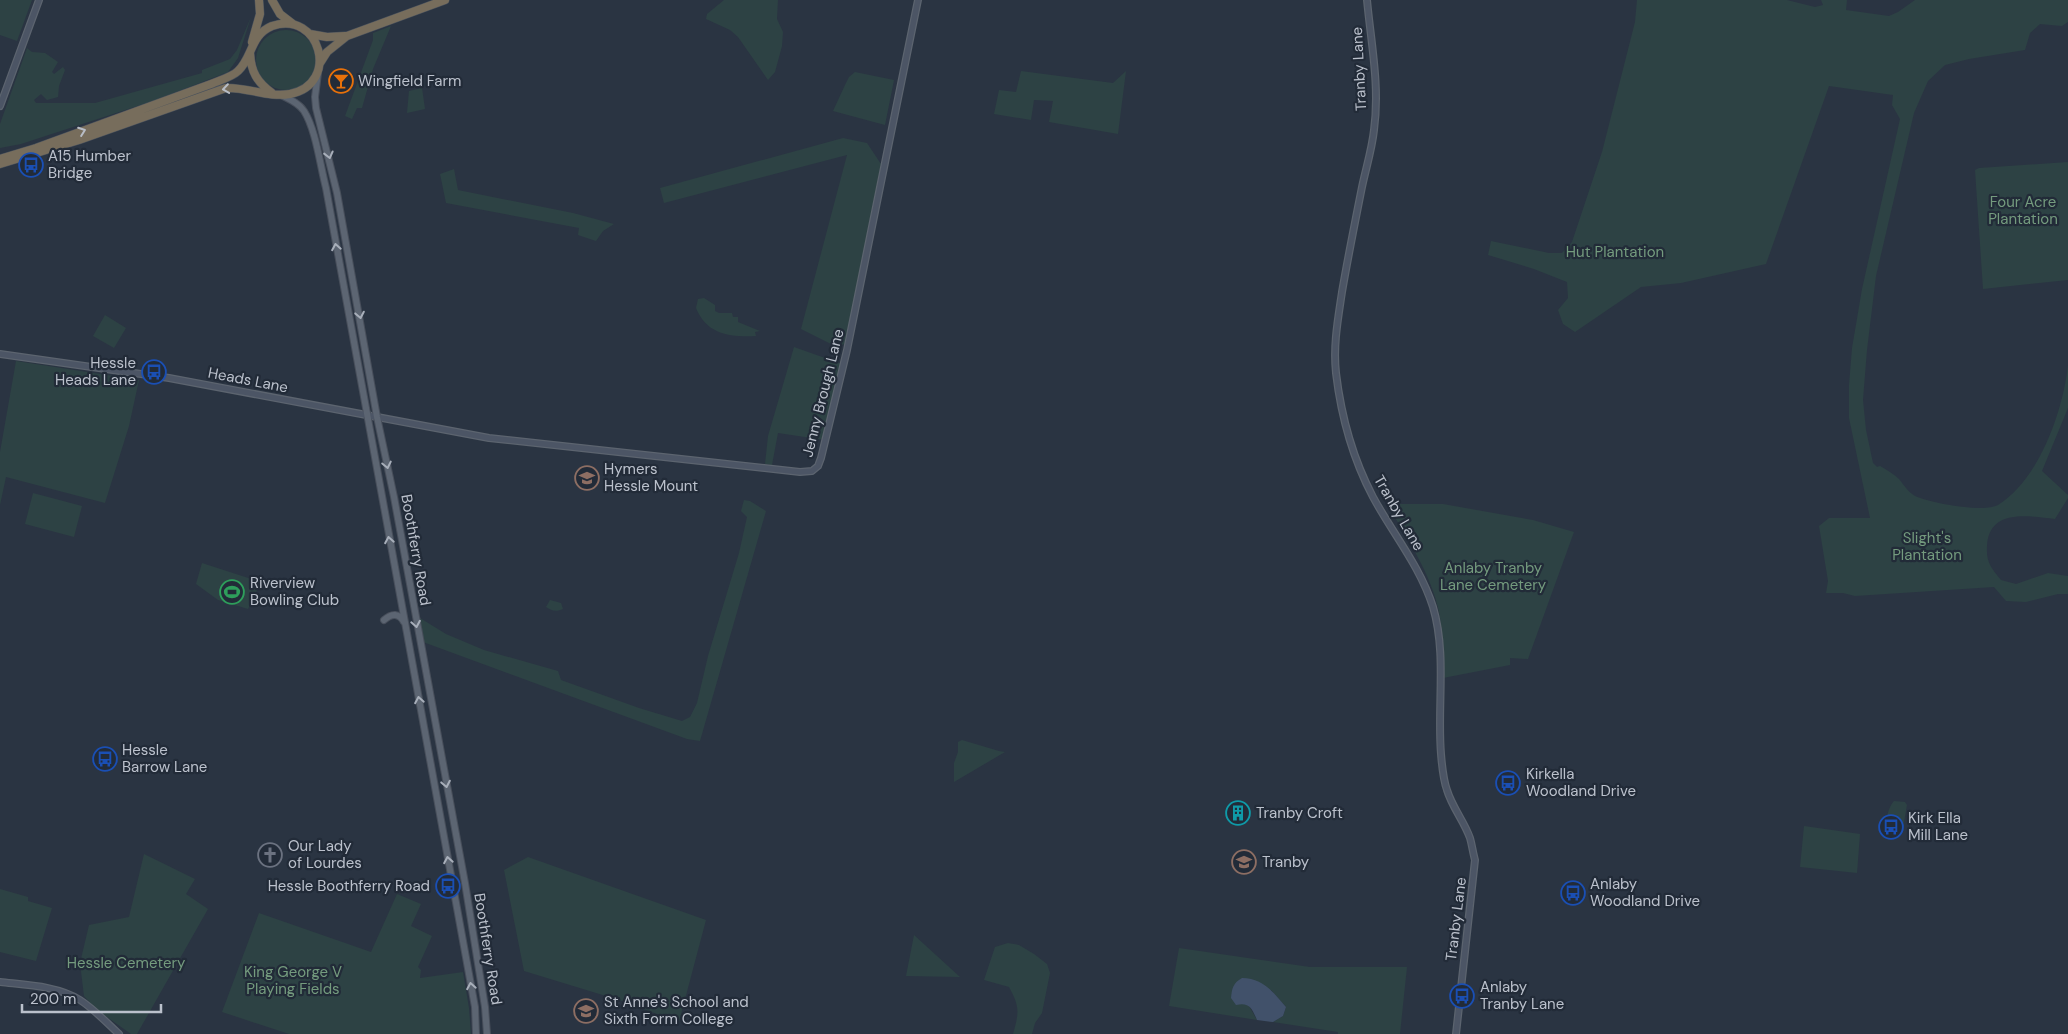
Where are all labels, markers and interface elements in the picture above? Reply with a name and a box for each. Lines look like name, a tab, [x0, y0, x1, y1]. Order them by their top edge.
street label: Tranby Lane	[1347, 26, 1371, 112]
bar icon: Wingfield Farm	[328, 68, 354, 94]
place label: Wingfield Farm	[358, 71, 461, 91]
one-way arrow	[221, 83, 229, 94]
one-way arrow	[77, 127, 85, 137]
place label: A15 Humber Bridge	[48, 146, 131, 183]
one-way arrow	[323, 151, 333, 159]
bus stop icon: A15 Humber Bridge	[18, 152, 44, 178]
park label: Four Acre Plantation	[1988, 192, 2058, 229]
one-way arrow	[332, 242, 342, 251]
park label: Hut Plantation	[1566, 242, 1664, 262]
one-way arrow	[354, 310, 364, 319]
street label: Jenny Brough Lane	[797, 327, 849, 459]
place label: Hessle Heads Lane	[55, 353, 136, 390]
bus stop icon: Hessle Heads Lane	[141, 359, 167, 385]
street label: Heads Lane	[206, 362, 290, 398]
place label: Hymers Hessle Mount	[604, 459, 698, 496]
one-way arrow	[381, 460, 391, 469]
school or university icon: Hymers Hessle Mount	[574, 465, 600, 491]
street label: Tranby Lane	[1369, 472, 1429, 554]
street label: Boothferry Road	[396, 493, 436, 607]
park label: Slight's Plantation	[1892, 528, 1962, 565]
one-way arrow	[385, 536, 395, 544]
park label: Anlaby Tranby Lane Cemetery	[1440, 558, 1547, 595]
place label: Riverview Bowling Club	[250, 573, 339, 610]
sports icon: Riverview Bowling Club	[219, 579, 245, 605]
one-way arrow	[411, 620, 421, 629]
one-way arrow	[414, 696, 424, 704]
place label: Hessle Barrow Lane	[122, 740, 207, 777]
bus stop icon: Hessle Barrow Lane	[92, 746, 118, 772]
place label: Kirkella Woodland Drive	[1526, 764, 1636, 801]
bus stop icon: Kirkella Woodland Drive	[1495, 770, 1521, 796]
one-way arrow	[440, 780, 450, 789]
building icon: Tranby Croft	[1225, 800, 1251, 826]
place label: Tranby Croft	[1256, 803, 1343, 823]
place label: Kirk Ella Mill Lane	[1908, 808, 1968, 845]
bus stop icon: Kirk Ella Mill Lane	[1878, 814, 1904, 840]
place label: Our Lady of Lourdes	[288, 836, 362, 873]
church icon: Our Lady of Lourdes	[257, 842, 283, 868]
school or university icon: Tranby	[1231, 849, 1257, 875]
place label: Tranby	[1262, 852, 1310, 872]
one-way arrow	[443, 855, 453, 864]
bus stop icon: Hessle Boothferry Road	[435, 873, 461, 899]
place label: Anlaby Woodland Drive	[1590, 874, 1700, 911]
place label: Hessle Boothferry Road	[268, 876, 430, 896]
street label: Tranby Lane	[1441, 876, 1471, 962]
bus stop icon: Anlaby Woodland Drive	[1560, 880, 1586, 906]
street label: Boothferry Road	[469, 892, 507, 1006]
park label: Hessle Cemetery	[67, 953, 186, 973]
park label: King George V Playing Fields	[244, 962, 342, 999]
place label: Anlaby Tranby Lane	[1480, 977, 1564, 1014]
one-way arrow	[466, 981, 476, 990]
scale bar	[22, 982, 161, 1014]
bus stop icon: Anlaby Tranby Lane	[1449, 983, 1475, 1009]
text: 200 m	[30, 989, 76, 1009]
place label: St Anne's School and Sixth Form College	[604, 992, 749, 1029]
school or university icon: St Anne's School and Sixth Form College	[573, 998, 599, 1024]

